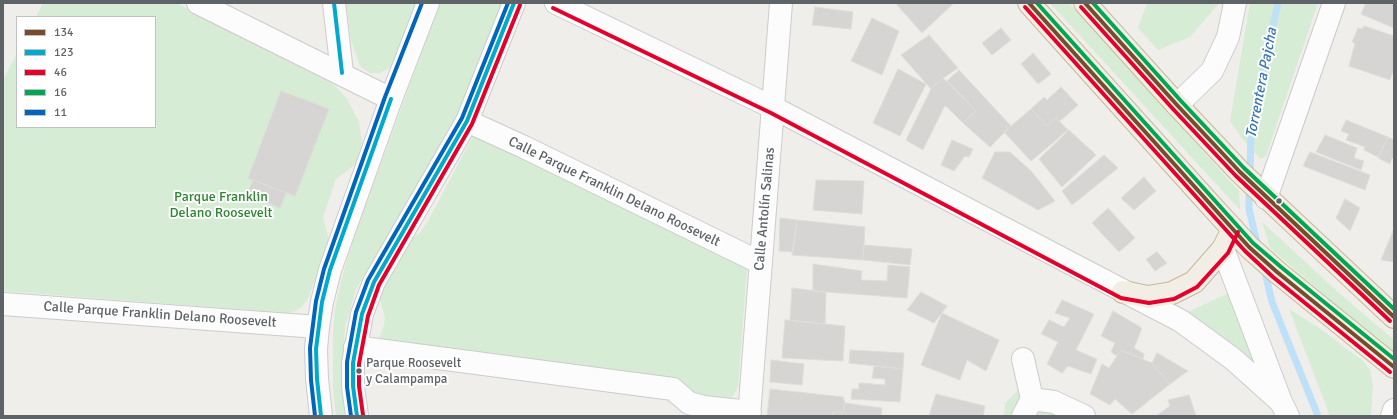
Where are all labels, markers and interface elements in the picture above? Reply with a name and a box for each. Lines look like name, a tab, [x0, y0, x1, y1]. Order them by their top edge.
legend	[16, 16, 156, 128]
text: 134	[54, 25, 73, 40]
water label: Torrentera Pajcha	[1242, 26, 1282, 140]
text: 123	[54, 45, 73, 60]
text: 46	[54, 65, 67, 80]
text: 16	[54, 85, 67, 100]
text: 11	[54, 105, 67, 120]
street label: Calle Parque Franklin Delano Roosevelt	[505, 133, 723, 251]
street label: Calle Antolín Salinas	[751, 147, 779, 271]
park label: Parque Franklin Delano Roosevelt	[169, 189, 273, 222]
unlabelled marker	[1274, 196, 1284, 206]
street label: Calle Parque Franklin Delano Roosevelt	[43, 298, 277, 332]
place label: Parque Roosevelt y Calampampa	[366, 356, 461, 387]
marker: Parque Roosevelt y Calampampa	[354, 366, 364, 376]

